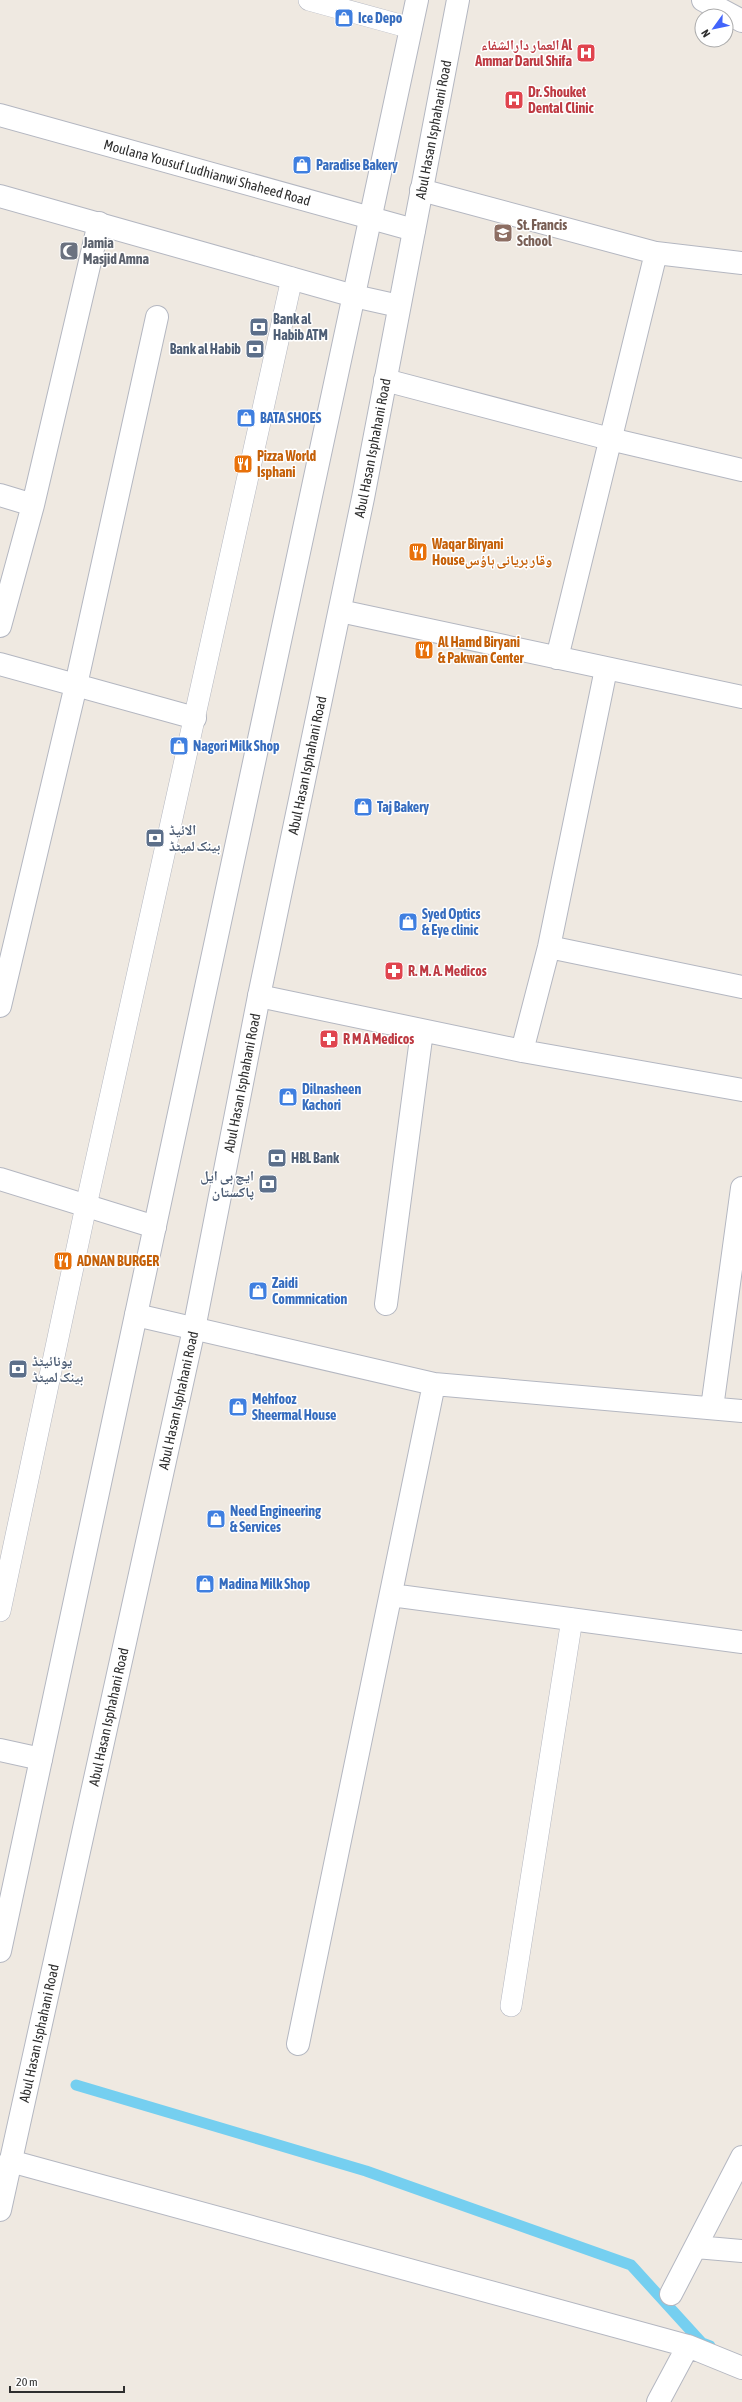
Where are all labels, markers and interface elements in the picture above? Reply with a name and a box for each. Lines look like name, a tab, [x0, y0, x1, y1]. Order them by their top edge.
shop icon: Ice Depo	[333, 7, 355, 29]
north arrow	[694, 8, 734, 48]
place label: Ice Depo	[358, 10, 403, 26]
text: N	[699, 27, 712, 39]
place label: العمار دارالشفاء Al Ammar Darul Shifa	[474, 37, 572, 69]
hospital icon: العمار دارالشفاء Al Ammar Darul Shifa	[575, 42, 597, 64]
street label: Abul Hasan Isphahani Road	[412, 59, 454, 201]
place label: Dr. Shouket Dental Clinic	[528, 84, 594, 116]
hospital icon: Dr. Shouket Dental Clinic	[503, 89, 525, 111]
street label: Moulana Yousuf Ludhianwi Shaheed Road	[102, 136, 312, 209]
shop icon: Paradise Bakery	[291, 154, 313, 176]
place label: Paradise Bakery	[316, 157, 398, 173]
place label: St. Francis School	[517, 217, 567, 249]
school or university icon: St. Francis School	[492, 222, 514, 244]
place label: Jamia Masjid Amna	[82, 235, 150, 267]
mosque icon: Jamia Masjid Amna	[58, 240, 80, 262]
place label: Bank al Habib ATM	[273, 311, 328, 343]
bank icon: Bank al Habib ATM	[248, 316, 270, 338]
bank icon: Bank al Habib	[244, 338, 266, 360]
place label: Bank al Habib	[170, 341, 241, 357]
street label: Abul Hasan Isphahani Road	[351, 377, 394, 519]
shop icon: BATA SHOES	[235, 407, 257, 429]
place label: BATA SHOES	[260, 410, 321, 426]
place label: Pizza World Isphani	[257, 448, 316, 480]
restaurant icon: Pizza World Isphani	[232, 453, 254, 475]
place label: Waqar Biryani Houseوقار بریانی ہاؤس	[431, 536, 552, 569]
restaurant icon: Waqar Biryani Houseوقار بریانی ہاؤس	[407, 541, 429, 563]
place label: Al Hamd Biryani & Pakwan Center	[437, 634, 525, 666]
restaurant icon: Al Hamd Biryani & Pakwan Center	[413, 639, 435, 661]
street label: Abul Hasan Isphahani Road	[285, 695, 329, 836]
shop icon: Nagori Milk Shop	[168, 735, 190, 757]
place label: Nagori Milk Shop	[193, 738, 280, 754]
shop icon: Taj Bakery	[352, 796, 374, 818]
place label: Taj Bakery	[377, 799, 429, 815]
place label: الائیڈ بینک لمیٹڈ	[169, 822, 220, 855]
bank icon: الائیڈ بینک لمیٹڈ	[144, 827, 166, 849]
place label: Syed Optics & Eye clinic	[422, 906, 480, 938]
shop icon: Syed Optics & Eye clinic	[397, 911, 419, 933]
pharmacy icon: R. M. A. Medicos	[383, 960, 405, 982]
place label: R. M. A. Medicos	[408, 963, 487, 979]
street label: Abul Hasan Isphahani Road	[221, 1012, 263, 1154]
pharmacy icon: R M A Medicos	[318, 1028, 340, 1050]
place label: R M A Medicos	[343, 1031, 414, 1047]
place label: Dilnasheen Kachori	[302, 1081, 361, 1113]
shop icon: Dilnasheen Kachori	[277, 1086, 299, 1108]
bank icon: HBL Bank	[266, 1147, 288, 1169]
place label: HBL Bank	[291, 1150, 340, 1166]
place label: ایچ بی ایل پاکستان	[200, 1168, 254, 1201]
bank icon: ایچ بی ایل پاکستان	[257, 1173, 279, 1195]
restaurant icon: ADNAN BURGER	[52, 1250, 74, 1272]
place label: ADNAN BURGER	[76, 1253, 159, 1269]
place label: Zaidi Commnication	[272, 1275, 348, 1307]
shop icon: Zaidi Commnication	[247, 1280, 269, 1302]
street label: Abul Hasan Isphahani Road	[155, 1330, 201, 1471]
place label: یونائیٹڈ بینک لمیٹڈ	[32, 1353, 83, 1386]
bank icon: یونائیٹڈ بینک لمیٹڈ	[7, 1358, 29, 1380]
place label: Mehfooz Sheermal House	[252, 1391, 336, 1423]
shop icon: Mehfooz Sheermal House	[227, 1396, 249, 1418]
place label: Need Engineering & Services	[230, 1503, 322, 1535]
shop icon: Need Engineering & Services	[205, 1508, 227, 1530]
shop icon: Madina Milk Shop	[194, 1573, 216, 1595]
place label: Madina Milk Shop	[219, 1576, 311, 1592]
street label: Abul Hasan Isphahani Road	[86, 1646, 132, 1788]
street label: Abul Hasan Isphahani Road	[16, 1963, 62, 2104]
scale bar	[10, 2368, 124, 2394]
text: 20 m	[16, 2375, 38, 2389]

